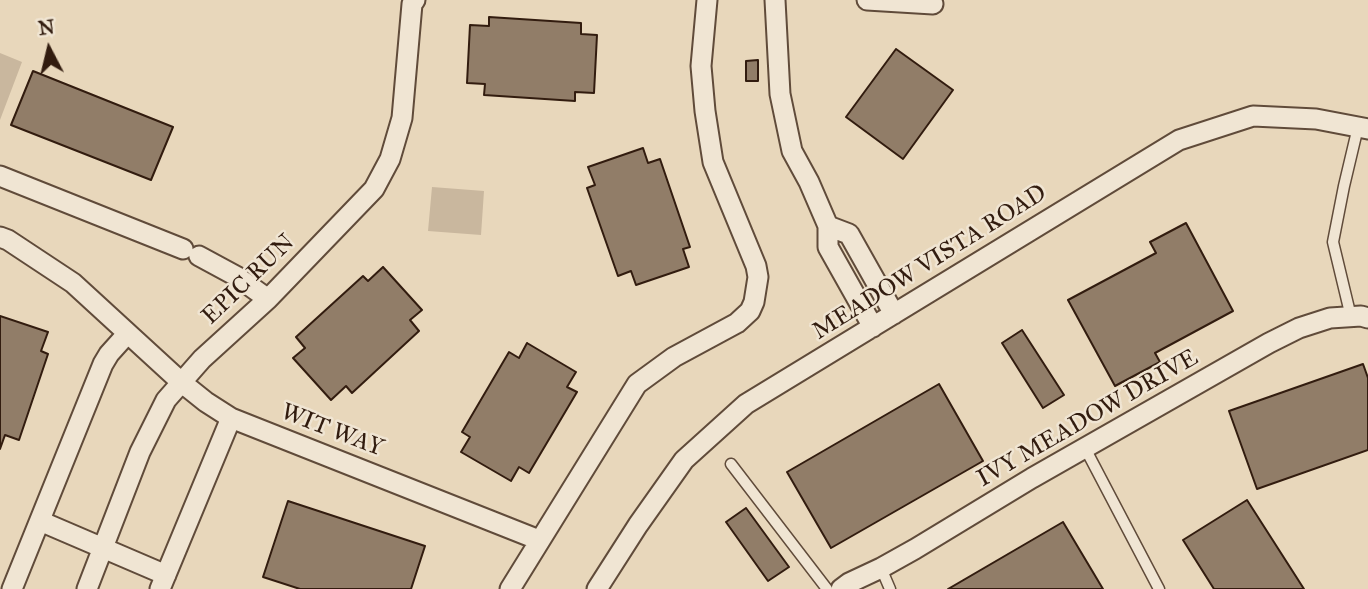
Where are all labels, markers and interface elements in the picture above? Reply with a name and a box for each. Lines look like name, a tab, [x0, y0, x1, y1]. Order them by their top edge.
north arrow	[14, 14, 84, 84]
text: N	[37, 15, 56, 40]
street label: MEADOW VISTA ROAD	[808, 179, 1052, 347]
street label: EPIC RUN	[197, 229, 301, 331]
street label: IVY MEADOW DRIVE	[972, 344, 1204, 494]
street label: WIT WAY	[277, 398, 387, 464]

